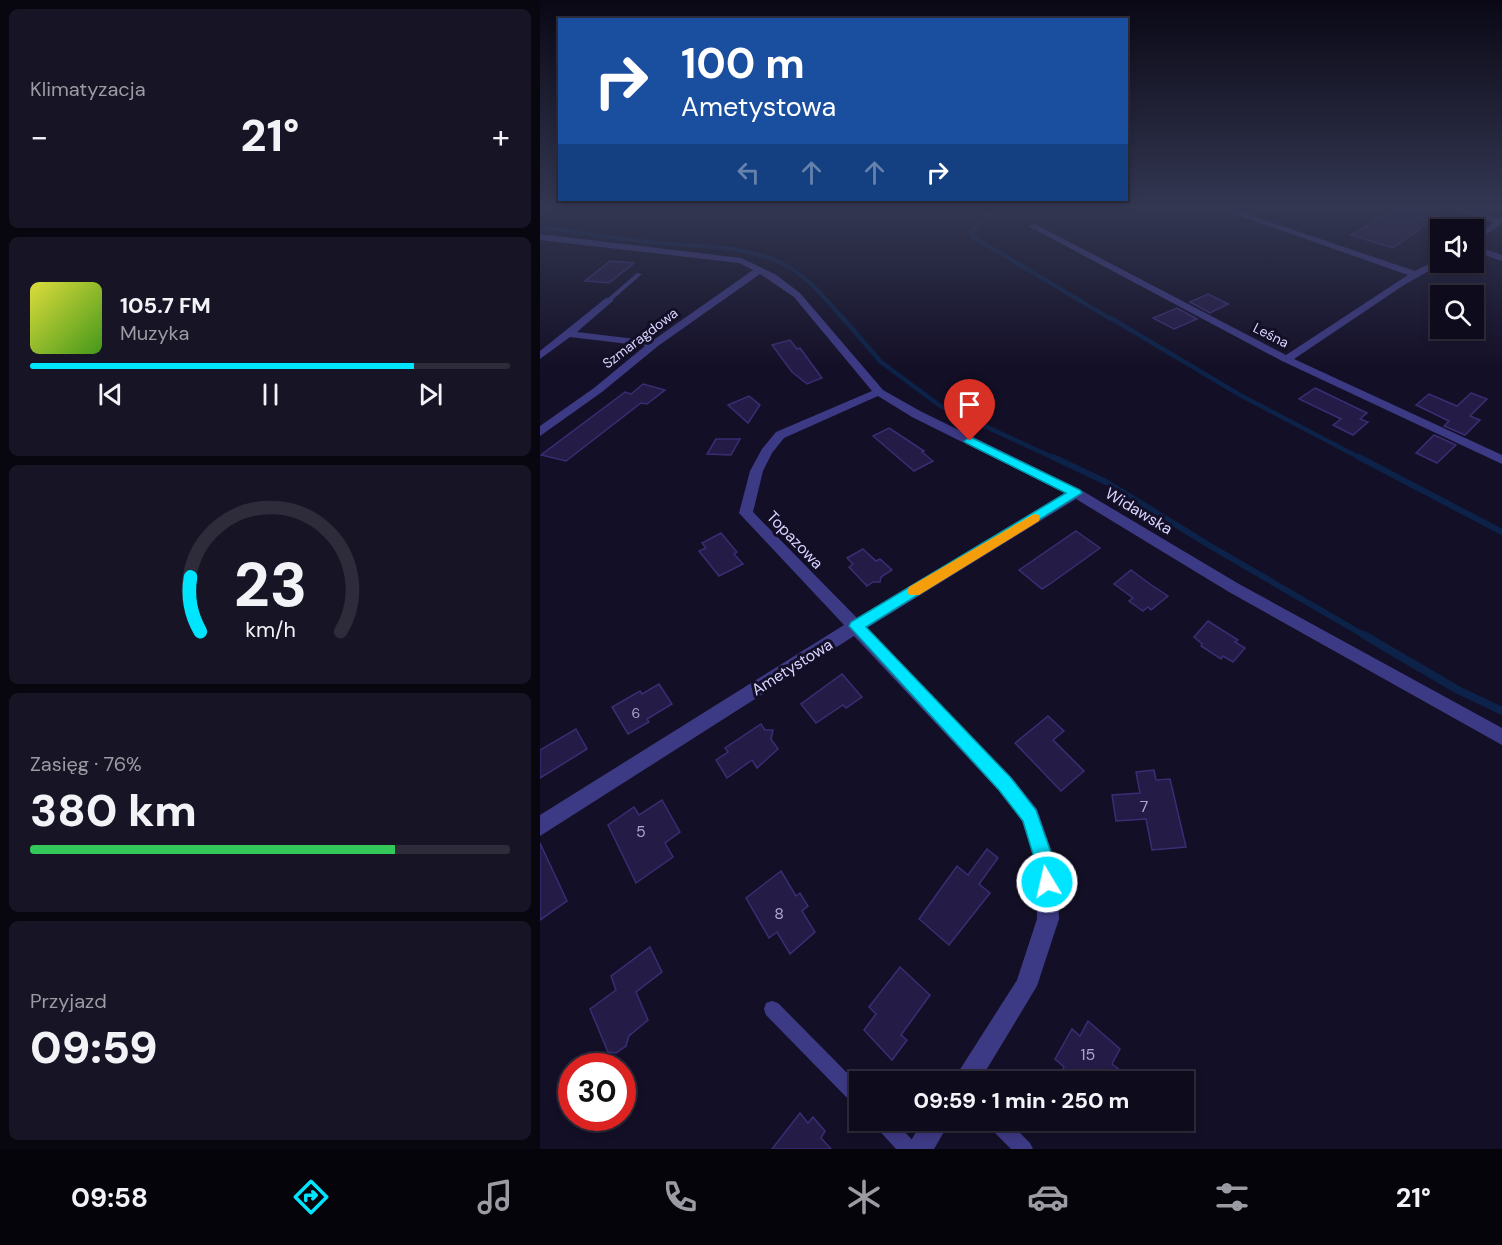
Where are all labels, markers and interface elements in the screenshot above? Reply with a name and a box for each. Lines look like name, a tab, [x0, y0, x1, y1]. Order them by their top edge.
text: 100 m	[681, 36, 805, 91]
icon: right	[582, 42, 660, 120]
text: Klimatyzacja	[30, 76, 146, 102]
text: Ametystowa	[681, 89, 836, 124]
text: 21°	[240, 106, 300, 165]
text: −	[30, 115, 48, 158]
text: +	[492, 115, 510, 158]
icon: left	[732, 156, 765, 189]
icon: ahead	[795, 156, 828, 189]
icon: ahead	[858, 156, 891, 189]
icon: right	[921, 156, 954, 189]
map controls	[1430, 219, 1484, 339]
button: sound	[1430, 219, 1484, 273]
button: search	[1430, 285, 1484, 339]
text: 105.7 FM	[120, 291, 211, 320]
street label: Szmaragdowa	[599, 304, 681, 372]
street label: Leśna	[1250, 318, 1292, 352]
text: Muzyka	[120, 320, 189, 346]
icon: previous	[94, 378, 127, 411]
icon: pause	[254, 378, 287, 411]
icon: next	[414, 378, 447, 411]
pin	[944, 379, 995, 441]
icon: arrive	[953, 388, 986, 421]
street label: Widawska	[1102, 483, 1176, 539]
street label: Topazowa	[762, 506, 828, 574]
text: 23	[233, 544, 307, 625]
text: km/h	[245, 616, 295, 644]
street label: Ametystowa	[747, 634, 837, 700]
house number: 6	[632, 704, 640, 722]
text: Zasięg · 76%	[30, 751, 142, 777]
text: 380 km	[30, 781, 197, 840]
house number: 7	[1140, 796, 1148, 817]
house number: 5	[636, 821, 646, 842]
position arrow	[1015, 850, 1079, 914]
house number: 8	[774, 903, 784, 924]
text: Przyjazd	[30, 988, 107, 1014]
text: 09:59	[30, 1018, 158, 1077]
house number: 15	[1081, 1044, 1095, 1065]
speed limit sign: 30	[558, 1053, 636, 1131]
text: 09:59 · 1 min · 250 m	[914, 1086, 1129, 1115]
icon: directions	[290, 1176, 332, 1218]
icon: music	[474, 1176, 516, 1218]
icon: phone	[659, 1176, 701, 1218]
icon: climate	[843, 1176, 885, 1218]
icon: car	[1027, 1176, 1069, 1218]
icon: filters	[1211, 1176, 1253, 1218]
text: 09:58	[71, 1180, 148, 1215]
text: 21°	[1396, 1180, 1431, 1215]

